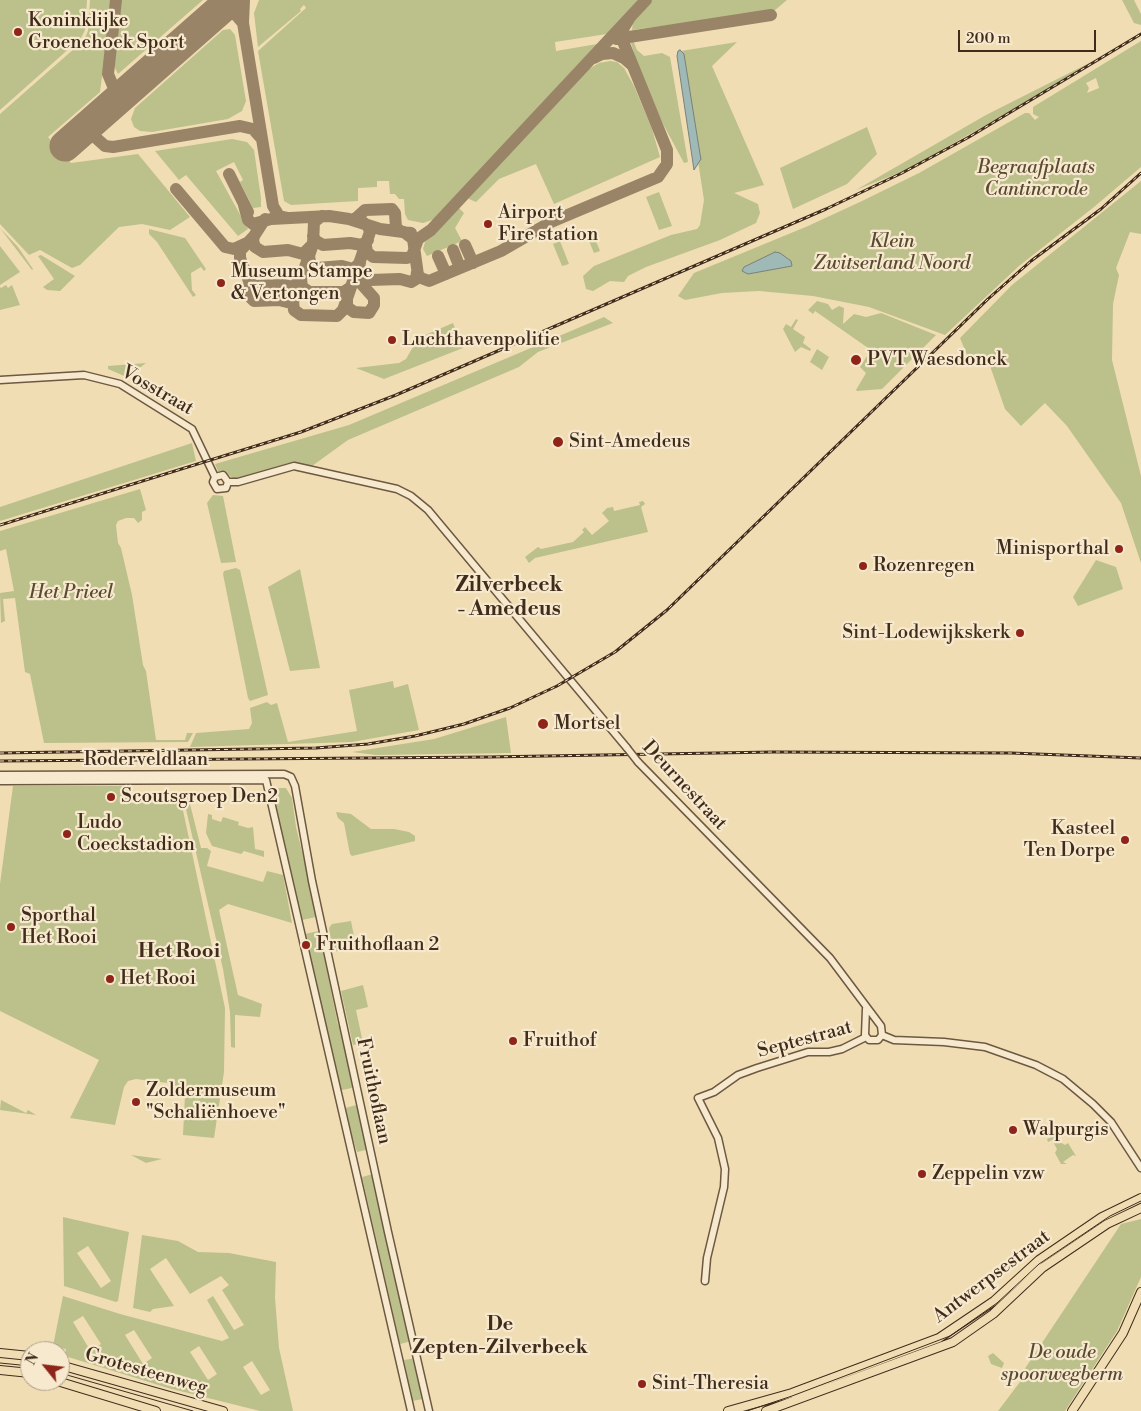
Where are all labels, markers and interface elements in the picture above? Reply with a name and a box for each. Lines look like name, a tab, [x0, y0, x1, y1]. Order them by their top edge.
place label: Koninklijke Groenehoek Sport	[28, 10, 185, 54]
scale bar	[961, 20, 1098, 52]
marker: Koninklijke Groenehoek Sport	[12, 26, 24, 38]
text: 200 m	[966, 29, 1011, 48]
park label: Begraafplaats Cantincrode	[977, 157, 1095, 201]
place label: Airport Fire station	[498, 202, 598, 246]
marker: Airport Fire station	[482, 218, 494, 230]
park label: Klein Zwitserland Noord	[814, 231, 970, 275]
place label: Museum Stampe & Vertongen	[231, 261, 373, 305]
marker: Museum Stampe & Vertongen	[215, 277, 227, 289]
place label: Luchthavenpolitie	[402, 329, 560, 351]
marker: Luchthavenpolitie	[386, 334, 398, 346]
place label: PVT Waesdonck	[867, 349, 1006, 371]
marker: PVT Waesdonck	[849, 353, 863, 367]
street label: Vosstraat	[117, 361, 197, 421]
place label: Sint-Amedeus	[569, 431, 690, 453]
marker: Sint-Amedeus	[551, 435, 565, 449]
place label: Minisporthal	[996, 538, 1109, 560]
marker: Minisporthal	[1113, 543, 1125, 555]
place label: Rozenregen	[873, 555, 975, 577]
marker: Rozenregen	[857, 560, 869, 572]
district label: Zilverbeek - Amedeus	[456, 573, 562, 623]
park label: Het Prieel	[29, 582, 113, 604]
place label: Sint-Lodewijkskerk	[842, 622, 1010, 644]
marker: Sint-Lodewijkskerk	[1014, 627, 1026, 639]
place label: Mortsel	[554, 713, 620, 735]
marker: Mortsel	[536, 717, 550, 731]
street label: Deurnestraat	[637, 737, 731, 835]
street label: Roderveldlaan	[84, 749, 208, 771]
place label: Scoutsgroep Den2	[121, 786, 278, 808]
marker: Scoutsgroep Den2	[105, 791, 117, 803]
place label: Ludo Coeckstadion	[77, 812, 195, 856]
place label: Kasteel Ten Dorpe	[1024, 818, 1115, 862]
marker: Ludo Coeckstadion	[61, 828, 73, 840]
marker: Kasteel Ten Dorpe	[1119, 834, 1131, 846]
place label: Sporthal Het Rooi	[21, 905, 97, 949]
marker: Sporthal Het Rooi	[5, 921, 17, 933]
place label: Fruithoflaan 2	[316, 934, 439, 956]
marker: Fruithoflaan 2	[300, 939, 312, 951]
district label: Het Rooi	[138, 940, 220, 964]
place label: Het Rooi	[120, 968, 196, 990]
marker: Het Rooi	[104, 973, 116, 985]
street label: Septestraat	[755, 1016, 855, 1064]
place label: Fruithof	[523, 1030, 596, 1052]
marker: Fruithof	[507, 1035, 519, 1047]
street label: Fruithoflaan	[351, 1036, 395, 1146]
place label: Zoldermuseum "Schaliënhoeve"	[146, 1080, 285, 1124]
marker: Zoldermuseum "Schaliënhoeve"	[130, 1096, 142, 1108]
place label: Walpurgis	[1023, 1119, 1109, 1141]
marker: Walpurgis	[1007, 1124, 1019, 1136]
place label: Zeppelin vzw	[932, 1163, 1044, 1185]
marker: Zeppelin vzw	[916, 1168, 928, 1180]
street label: Antwerpsestraat	[929, 1226, 1055, 1328]
district label: De Zepten-Zilverbeek	[412, 1313, 588, 1360]
north arrow	[20, 1341, 70, 1391]
park label: De oude spoorwegberm	[1001, 1342, 1123, 1386]
street label: Grotesteenweg	[82, 1344, 210, 1400]
text: N	[22, 1350, 43, 1368]
place label: Sint-Theresia	[652, 1373, 769, 1395]
marker: Sint-Theresia	[636, 1378, 648, 1390]

